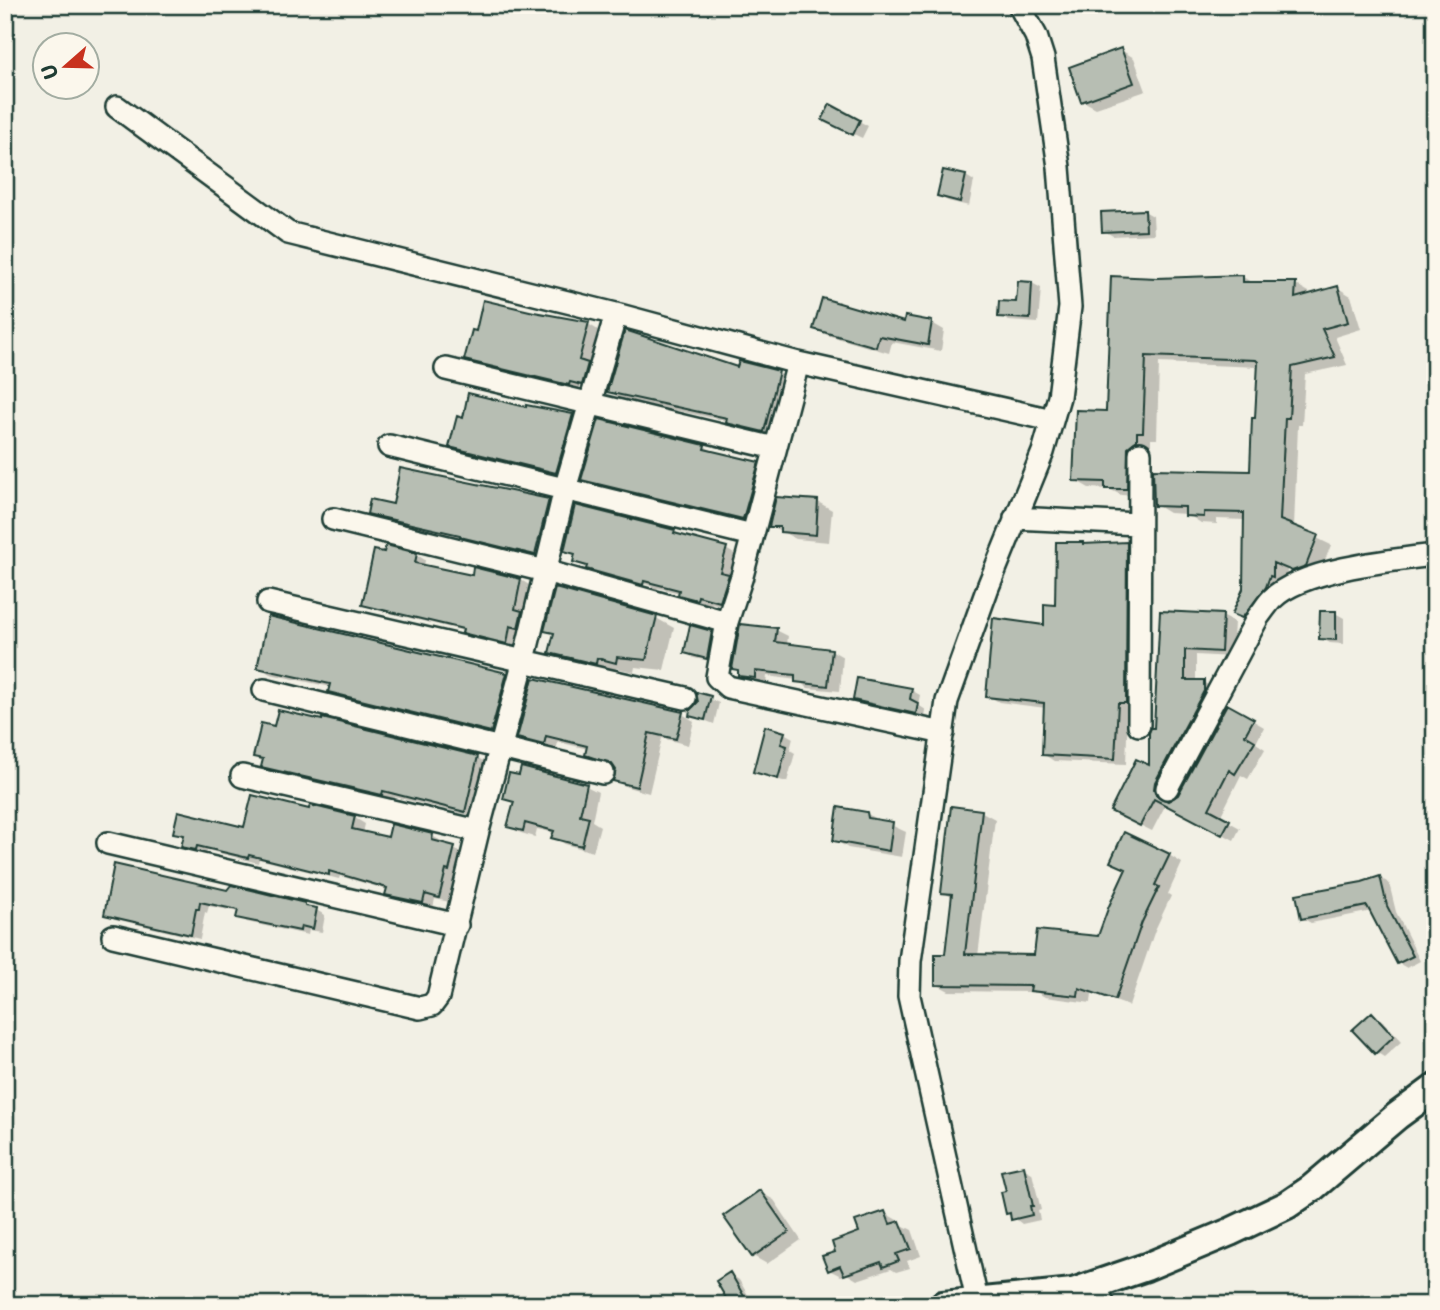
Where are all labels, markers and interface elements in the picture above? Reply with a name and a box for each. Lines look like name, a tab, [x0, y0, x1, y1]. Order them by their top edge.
north arrow	[32, 32, 102, 102]
text: U	[33, 61, 65, 84]

